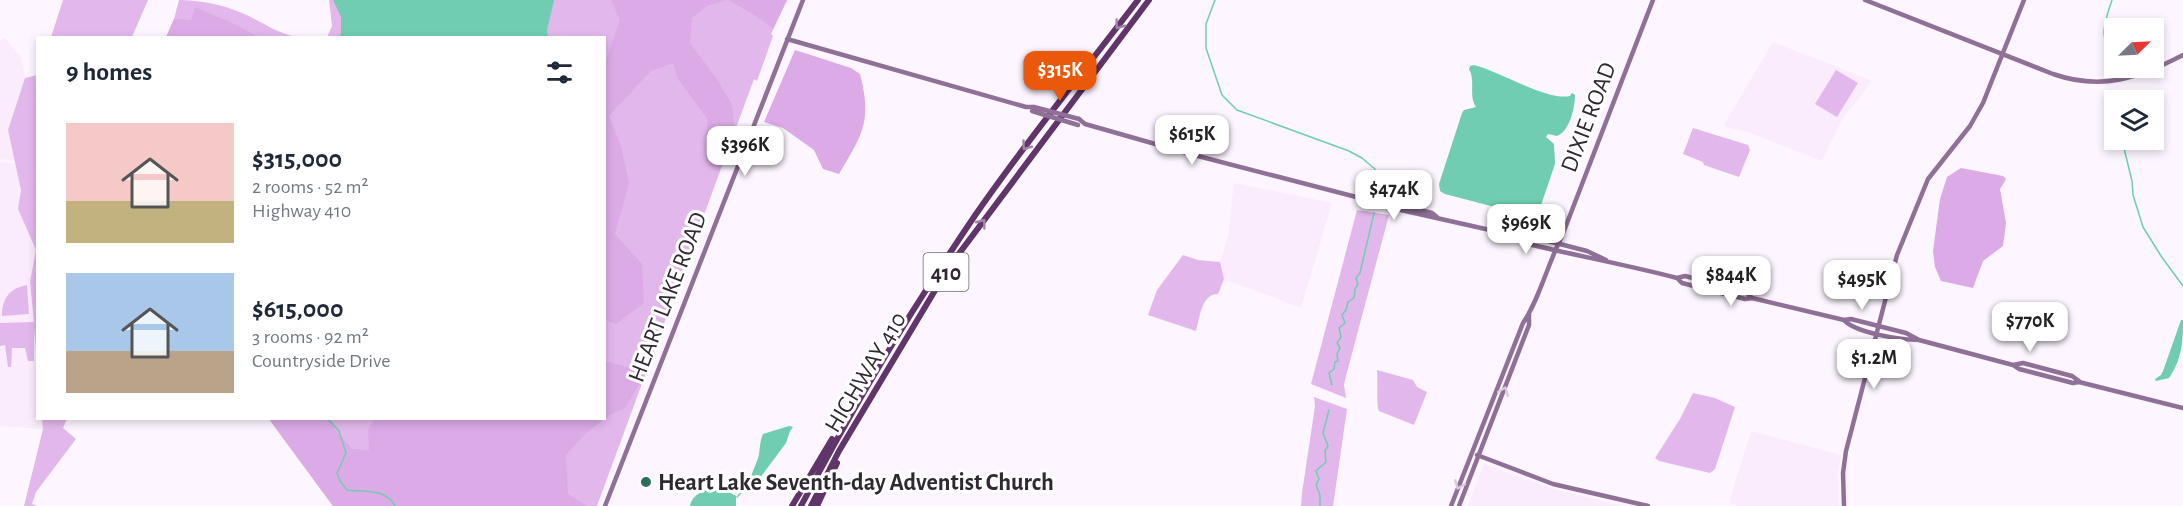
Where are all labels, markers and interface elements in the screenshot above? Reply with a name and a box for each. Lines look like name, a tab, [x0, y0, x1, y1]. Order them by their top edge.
one-way arrow	[1116, 18, 1127, 29]
north arrow	[2104, 18, 2164, 78]
map controls	[2104, 18, 2164, 150]
pin: $315K	[1018, 51, 1102, 102]
icon: filters	[543, 56, 576, 89]
text: 9 homes	[66, 59, 152, 85]
street label: DIXIE ROAD	[1557, 59, 1621, 176]
text: $315K	[1037, 60, 1083, 80]
button: layers	[2104, 90, 2164, 150]
pin: $615K	[1150, 115, 1234, 166]
text: $615K	[1169, 124, 1215, 144]
pin: $396K	[703, 126, 787, 177]
text: $396K	[721, 135, 769, 155]
one-way arrow	[1022, 139, 1033, 150]
text: $315,000	[252, 146, 342, 172]
icon: home	[114, 147, 186, 219]
pin: $474K	[1352, 170, 1436, 221]
text: 2 rooms · 52 m²	[252, 177, 369, 197]
text: $474K	[1369, 179, 1419, 199]
text: Highway 410	[252, 201, 351, 221]
pin: $969K	[1484, 204, 1568, 255]
street label: HEART LAKE ROAD	[624, 209, 711, 386]
text: $969K	[1501, 213, 1551, 233]
one-way arrow	[975, 218, 986, 229]
road number: 410	[924, 253, 968, 291]
pin: $844K	[1689, 256, 1773, 307]
pin: $495K	[1820, 260, 1904, 311]
text: $844K	[1706, 265, 1756, 285]
text: $495K	[1837, 269, 1887, 289]
text: $615,000	[252, 296, 343, 322]
icon: home	[114, 297, 186, 369]
pin: $770K	[1988, 302, 2072, 353]
street label: HIGHWAY 410	[821, 308, 911, 437]
text: $770K	[2006, 311, 2054, 331]
text: 3 rooms · 92 m²	[252, 327, 369, 347]
pin: $1.2M	[1832, 339, 1916, 390]
text: $1.2M	[1851, 348, 1897, 368]
text: Countryside Drive	[252, 351, 390, 371]
one-way arrow	[1496, 386, 1509, 397]
place label: Heart Lake Seventh-day Adventist Church	[658, 471, 1054, 495]
marker: Heart Lake Seventh-day Adventist Church	[639, 475, 653, 489]
one-way arrow	[1454, 479, 1467, 489]

